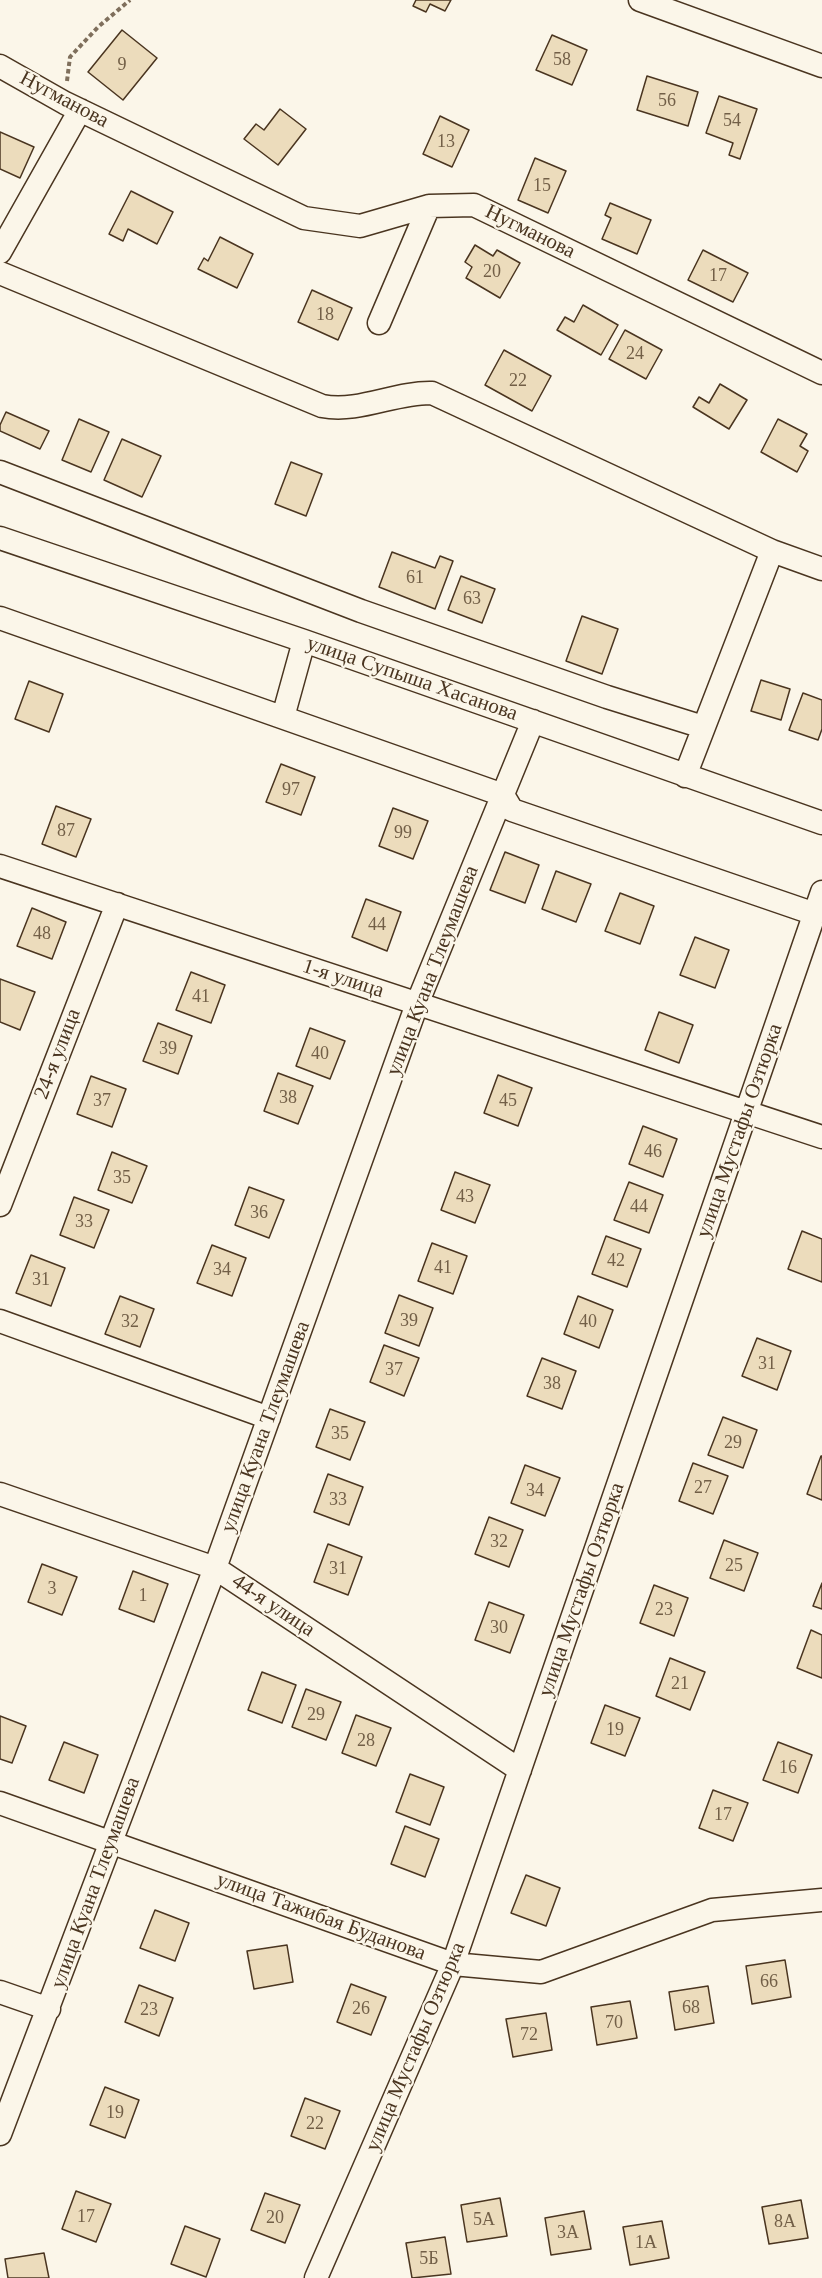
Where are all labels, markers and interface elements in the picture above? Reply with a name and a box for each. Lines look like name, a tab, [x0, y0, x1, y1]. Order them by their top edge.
house number: 58	[553, 49, 571, 71]
house number: 9	[118, 54, 126, 76]
street label: Нугманова	[15, 66, 113, 134]
house number: 56	[658, 90, 676, 112]
house number: 54	[723, 110, 741, 132]
house number: 13	[437, 131, 455, 153]
house number: 15	[533, 175, 551, 197]
street label: Нугманова	[481, 199, 579, 265]
house number: 20	[483, 261, 501, 283]
house number: 17	[709, 265, 727, 287]
house number: 18	[316, 304, 334, 326]
house number: 24	[626, 343, 644, 365]
house number: 22	[509, 370, 527, 392]
house number: 61	[406, 567, 424, 589]
house number: 63	[463, 588, 481, 610]
street label: улица Супыша Хасанова	[303, 631, 521, 727]
house number: 97	[282, 779, 300, 801]
house number: 87	[57, 820, 75, 842]
house number: 99	[394, 822, 412, 844]
street label: улица Куана Тлеумашева	[381, 862, 485, 1080]
house number: 44	[368, 914, 386, 936]
house number: 48	[33, 923, 51, 945]
street label: 1-я улица	[299, 954, 387, 1004]
house number: 41	[192, 986, 210, 1008]
street label: 24-я улица	[29, 1005, 87, 1103]
street label: улица Мустафы Озтюрка	[691, 1021, 789, 1241]
house number: 39	[159, 1038, 177, 1060]
house number: 40	[311, 1043, 329, 1065]
house number: 38	[279, 1087, 297, 1109]
house number: 37	[93, 1090, 111, 1112]
house number: 45	[499, 1090, 517, 1112]
house number: 46	[644, 1141, 662, 1163]
house number: 35	[113, 1167, 131, 1189]
house number: 43	[456, 1186, 474, 1208]
house number: 44	[630, 1196, 648, 1218]
house number: 36	[250, 1202, 268, 1224]
house number: 33	[75, 1211, 93, 1233]
house number: 42	[607, 1250, 625, 1272]
house number: 41	[434, 1257, 452, 1279]
house number: 34	[213, 1259, 231, 1281]
house number: 31	[32, 1269, 50, 1291]
house number: 39	[400, 1310, 418, 1332]
house number: 32	[121, 1311, 139, 1333]
house number: 40	[579, 1311, 597, 1333]
street label: улица Куана Тлеумашева	[216, 1318, 316, 1536]
house number: 31	[758, 1353, 776, 1375]
house number: 37	[385, 1359, 403, 1381]
house number: 38	[543, 1373, 561, 1395]
house number: 35	[331, 1423, 349, 1445]
house number: 29	[724, 1432, 742, 1454]
house number: 27	[694, 1477, 712, 1499]
house number: 34	[526, 1480, 544, 1502]
street label: улица Мустафы Озтюрка	[533, 1480, 631, 1700]
house number: 33	[329, 1489, 347, 1511]
house number: 32	[490, 1531, 508, 1553]
house number: 25	[725, 1555, 743, 1577]
house number: 31	[329, 1558, 347, 1580]
street label: 44-я улица	[227, 1569, 319, 1643]
house number: 3	[48, 1578, 56, 1600]
house number: 1	[138, 1585, 148, 1607]
house number: 23	[655, 1599, 673, 1621]
house number: 30	[490, 1617, 508, 1639]
house number: 21	[671, 1673, 689, 1695]
house number: 29	[307, 1704, 325, 1726]
house number: 19	[606, 1719, 624, 1741]
house number: 28	[357, 1730, 375, 1752]
house number: 16	[779, 1757, 797, 1779]
street label: улица Куана Тлеумашева	[46, 1774, 146, 1992]
house number: 17	[714, 1804, 732, 1826]
street label: улица Тажибая Буданова	[213, 1867, 429, 1967]
street label: улица Мустафы Озтюрка	[360, 1939, 472, 2155]
house number: 66	[760, 1971, 778, 1993]
house number: 68	[682, 1997, 700, 2019]
house number: 26	[352, 1998, 370, 2020]
house number: 23	[140, 1999, 158, 2021]
house number: 70	[605, 2012, 623, 2034]
house number: 72	[520, 2024, 538, 2046]
house number: 19	[106, 2102, 124, 2124]
house number: 22	[306, 2113, 324, 2135]
house number: 17	[77, 2206, 95, 2228]
house number: 20	[266, 2207, 284, 2229]
house number: 5А	[473, 2209, 495, 2231]
house number: 8А	[774, 2211, 796, 2233]
house number: 3А	[557, 2222, 579, 2244]
house number: 1А	[635, 2232, 657, 2254]
house number: 5Б	[419, 2248, 439, 2270]

